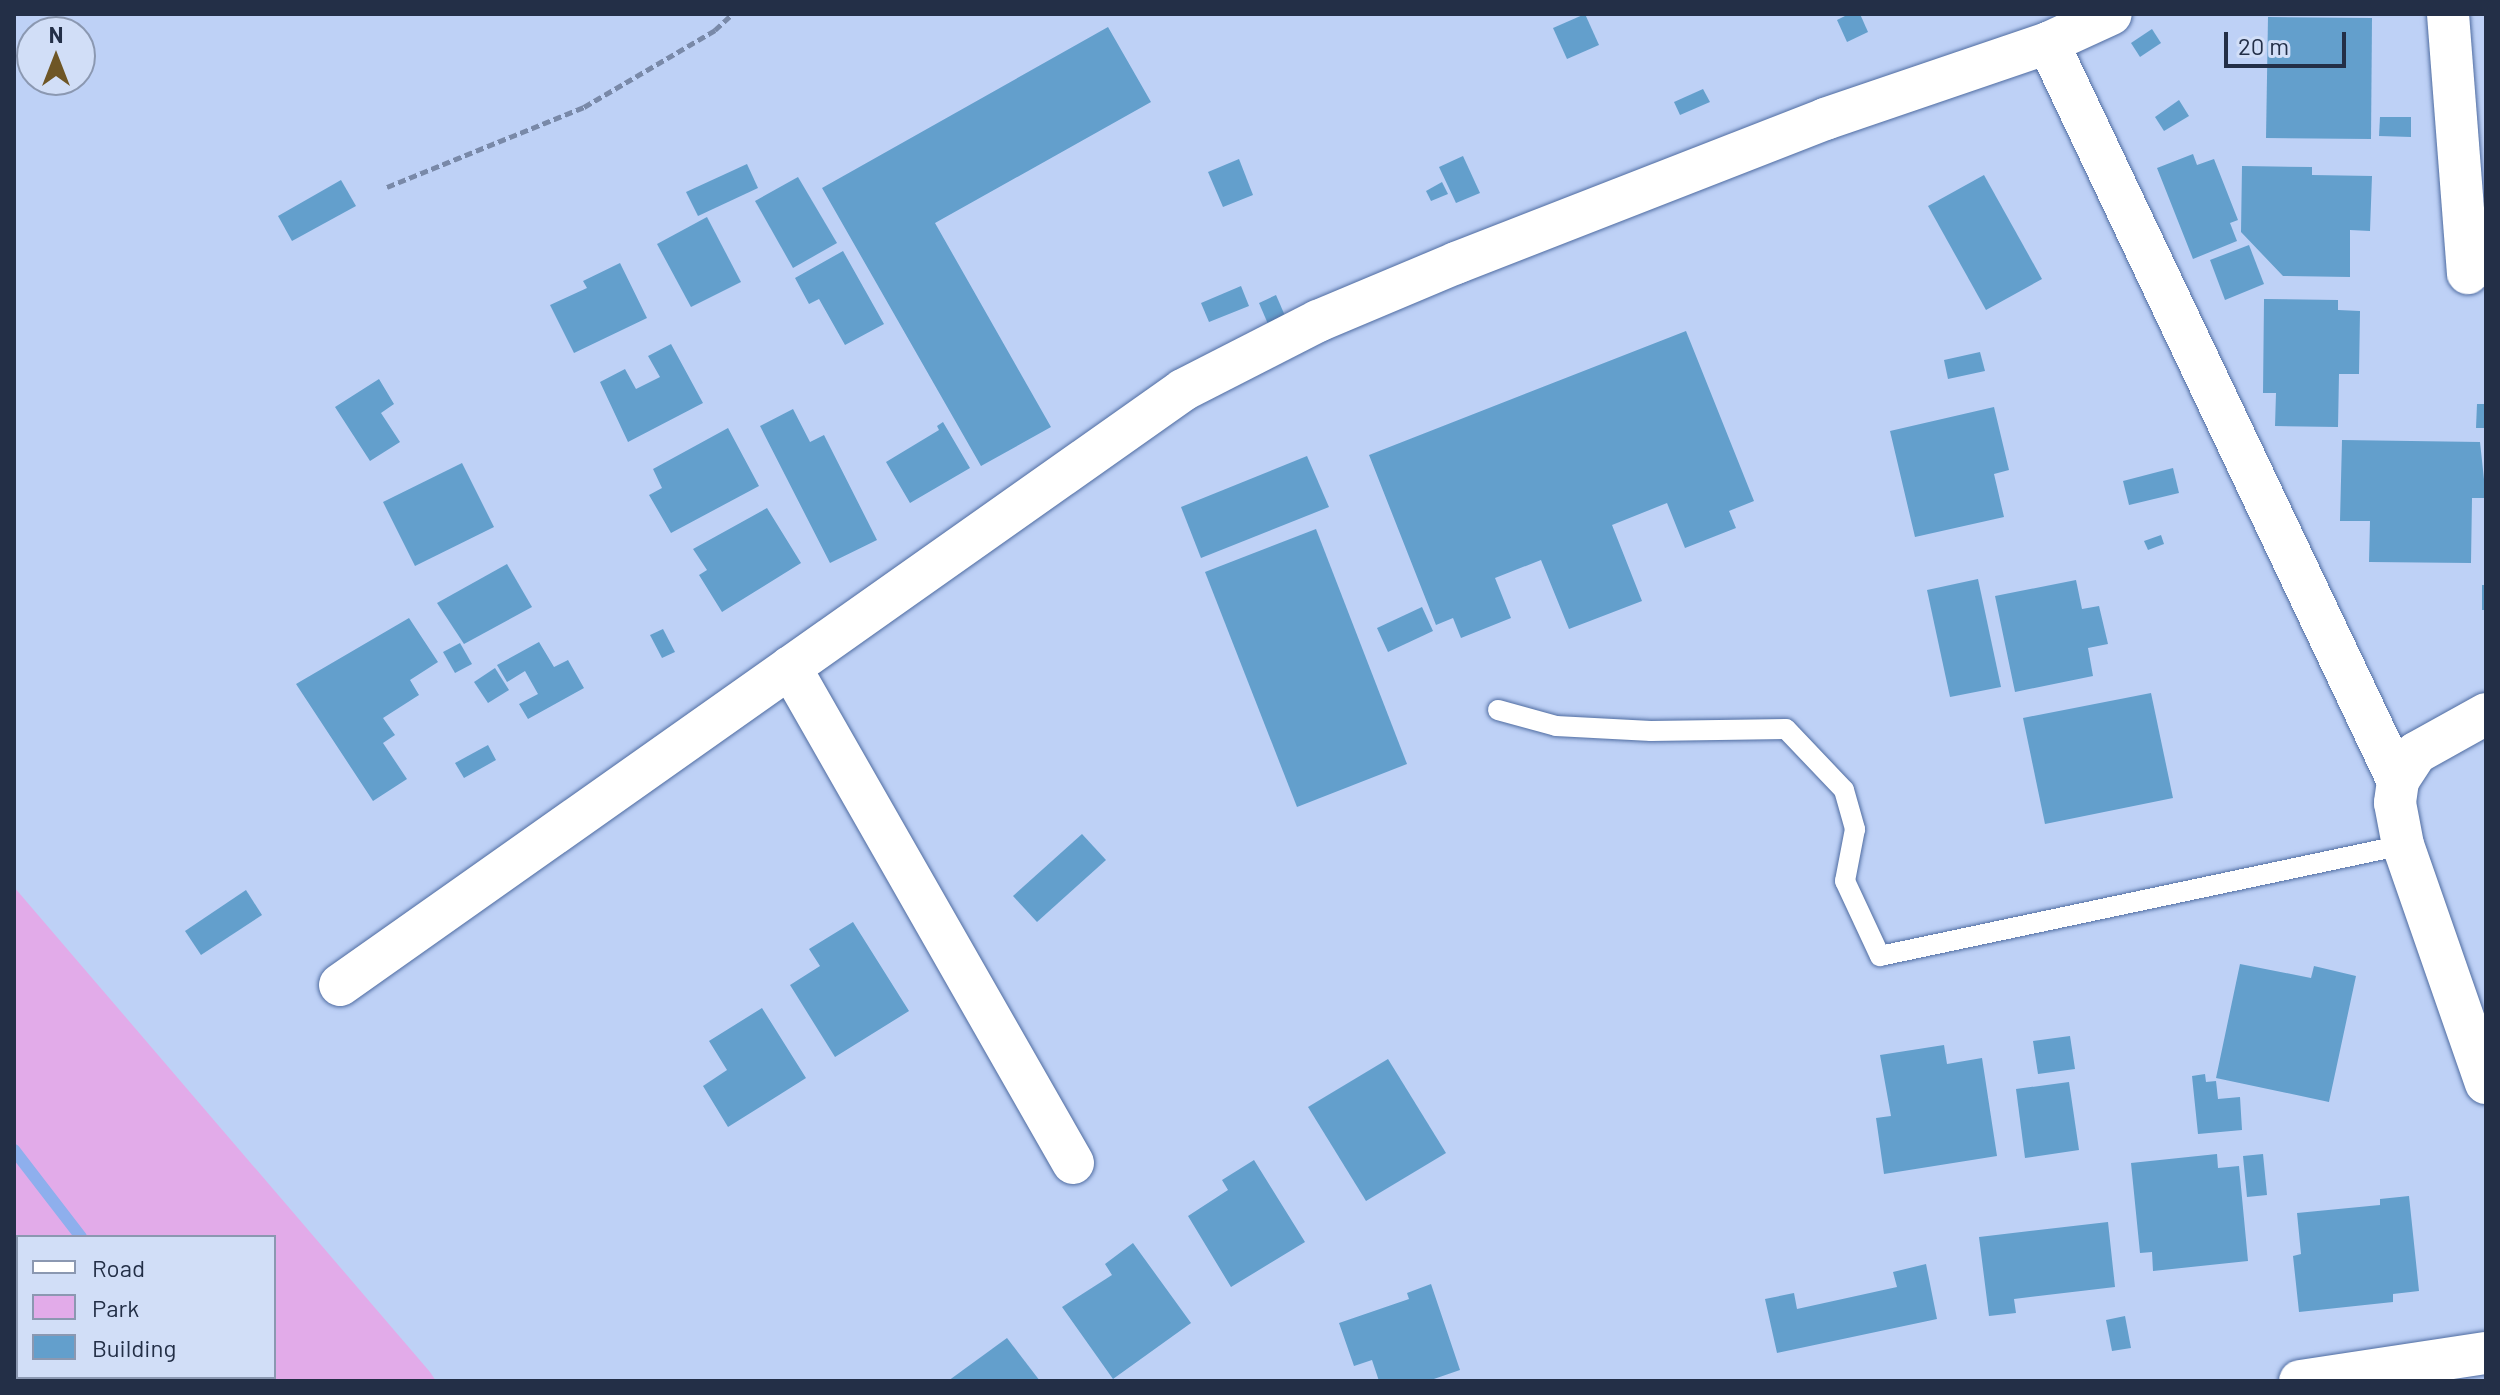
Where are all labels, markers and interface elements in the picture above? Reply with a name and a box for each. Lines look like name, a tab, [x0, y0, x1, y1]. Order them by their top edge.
north arrow	[16, 16, 96, 96]
scale bar	[2228, 16, 2350, 66]
text: N	[49, 21, 63, 47]
text: 20 m	[2238, 31, 2289, 60]
legend	[16, 1235, 276, 1379]
text: Road	[92, 1253, 145, 1282]
text: Park	[92, 1293, 139, 1322]
text: Building	[92, 1333, 176, 1362]

